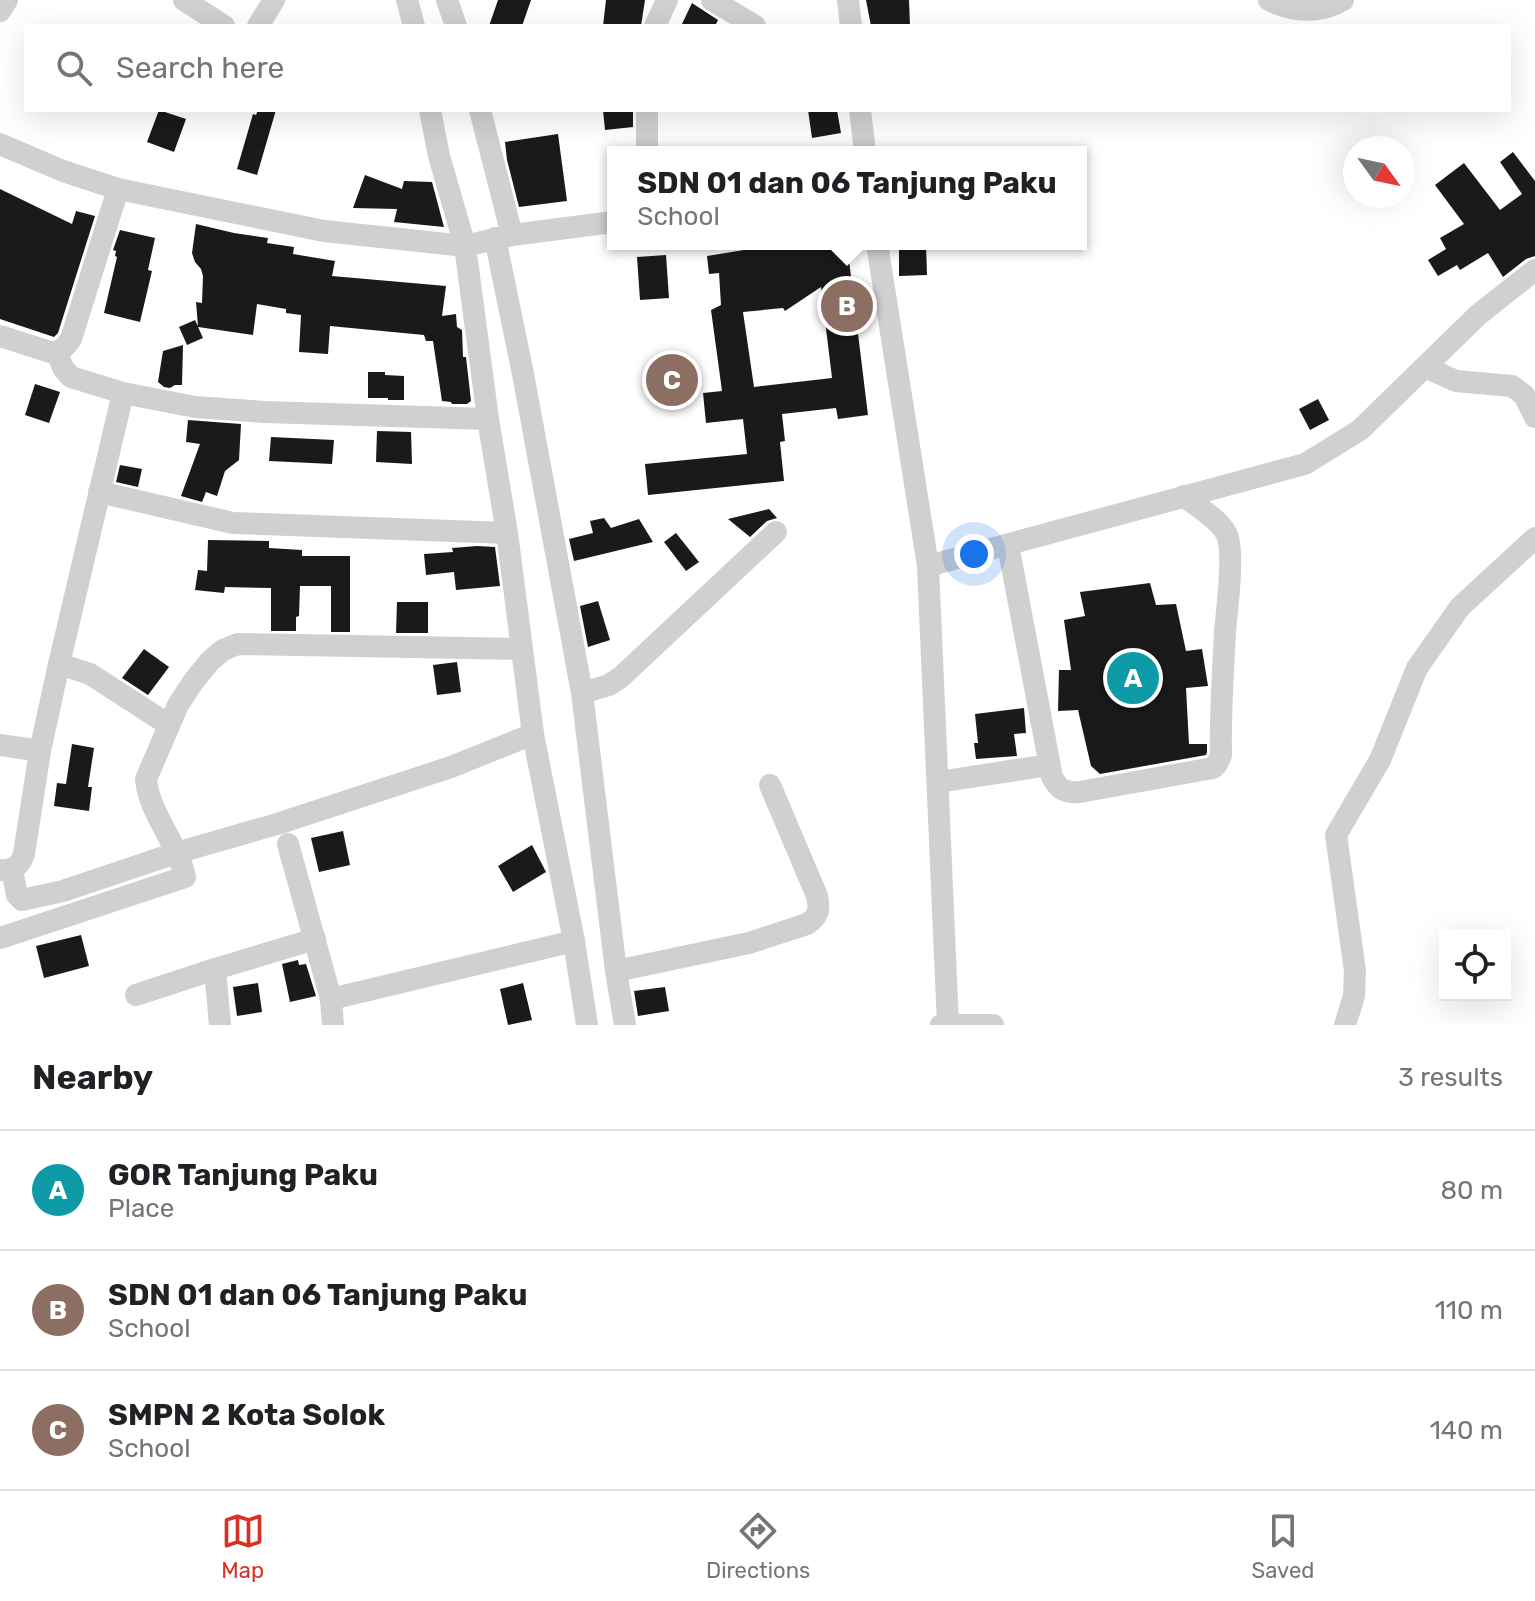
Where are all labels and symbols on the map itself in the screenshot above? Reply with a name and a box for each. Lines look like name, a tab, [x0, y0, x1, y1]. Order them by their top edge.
north arrow	[1343, 136, 1415, 208]
pin: B	[821, 276, 873, 336]
pin: C	[646, 350, 698, 410]
your location	[954, 534, 994, 574]
pin: A	[1107, 648, 1159, 708]

